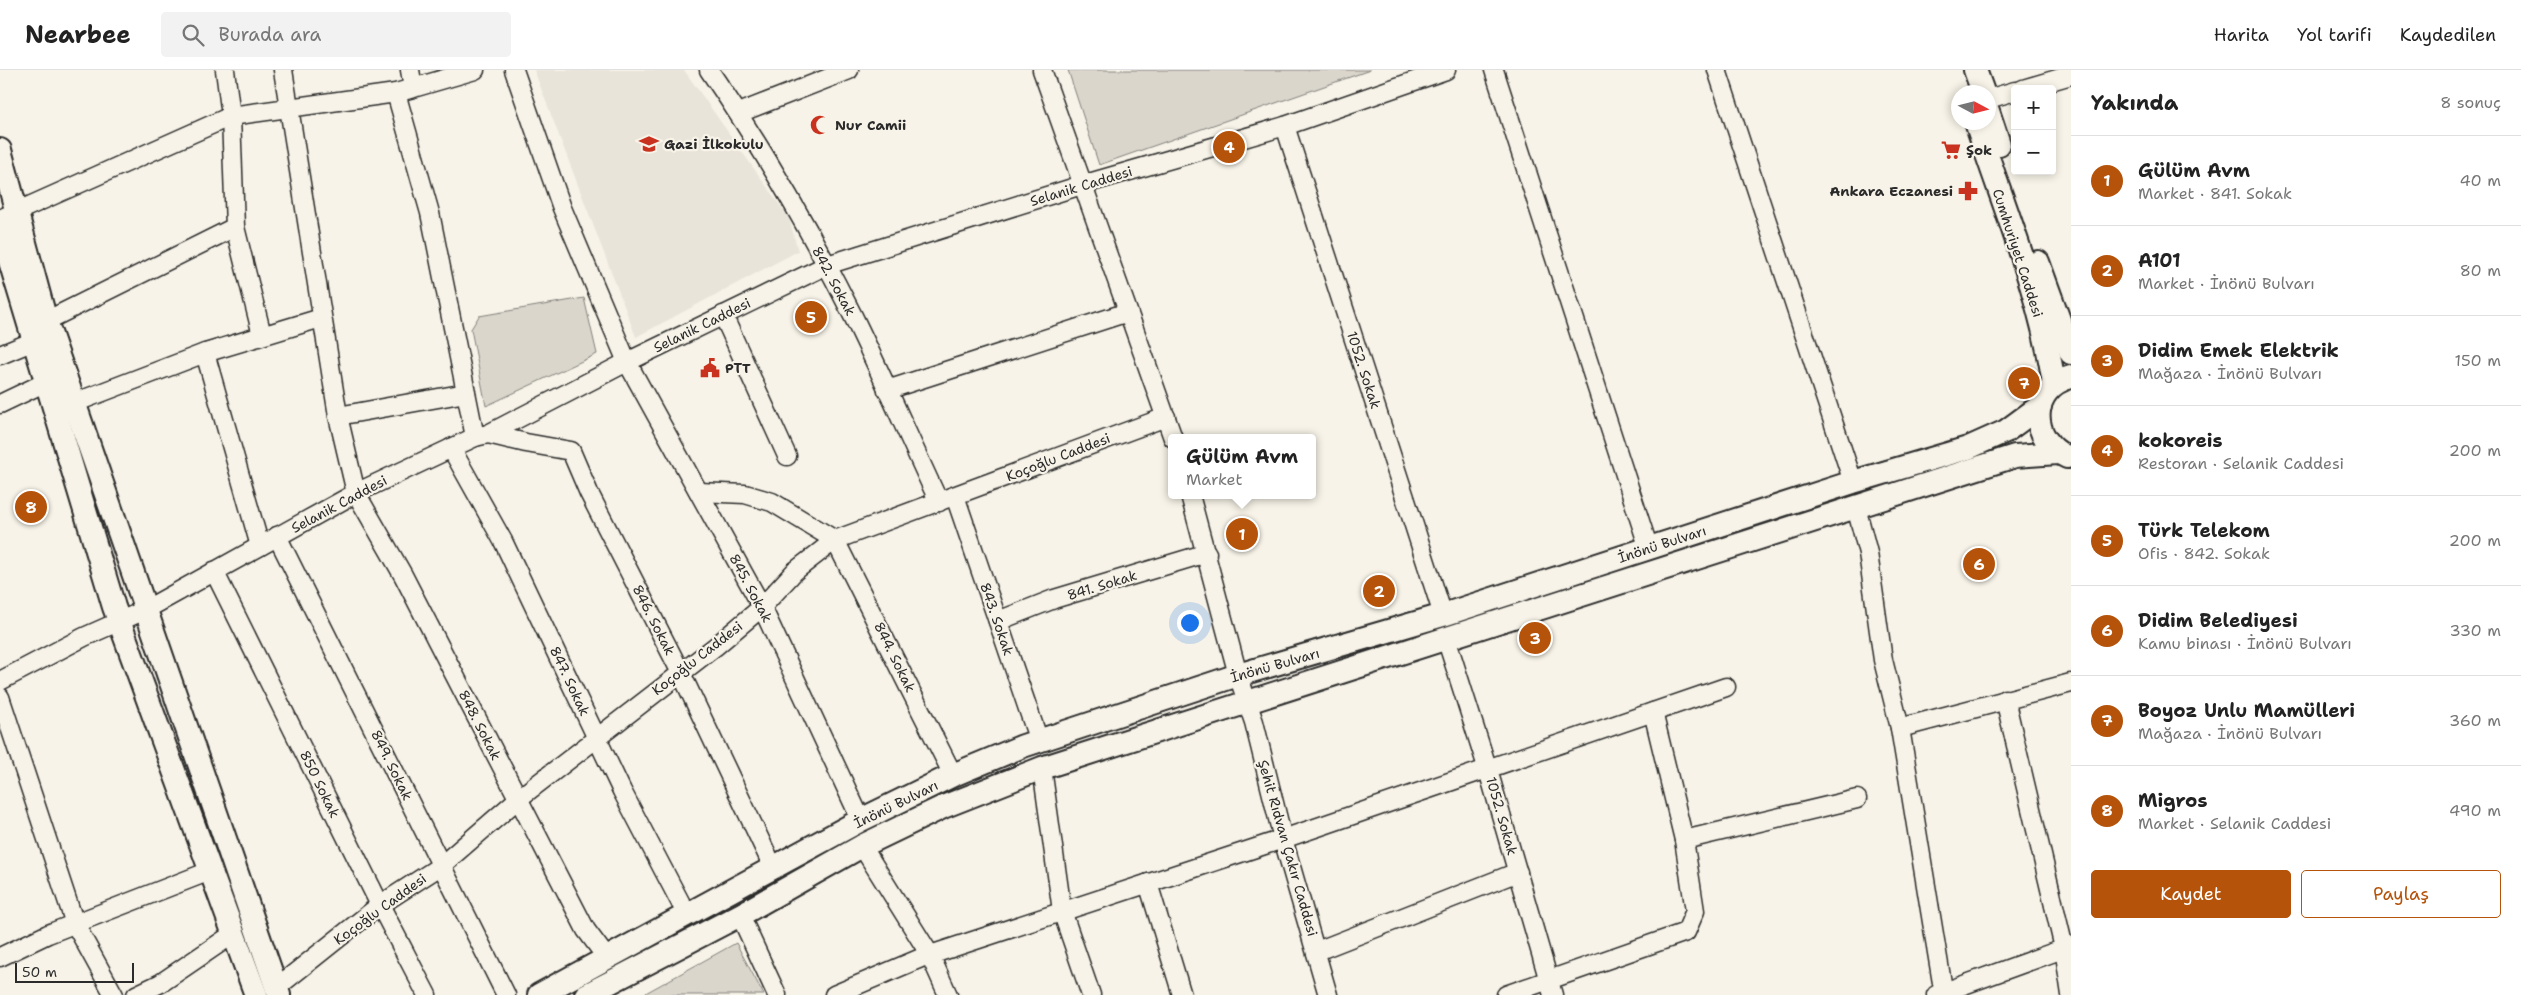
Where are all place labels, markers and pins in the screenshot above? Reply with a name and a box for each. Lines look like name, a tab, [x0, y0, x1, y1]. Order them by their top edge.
mosque icon: Nur Camii	[809, 114, 831, 136]
place label: Nur Camii	[835, 116, 906, 134]
pin: 4	[1213, 128, 1245, 166]
school or university icon: Gazi İlkokulu	[638, 133, 660, 155]
place label: Gazi İlkokulu	[664, 135, 764, 153]
supermarket icon: Şok	[1940, 139, 1962, 161]
place label: Şok	[1966, 141, 1992, 159]
pharmacy icon: Ankara Eczanesi	[1957, 180, 1979, 202]
place label: Ankara Eczanesi	[1830, 182, 1953, 200]
pin: 5	[795, 298, 827, 336]
public building icon: PTT	[699, 357, 721, 379]
place label: PTT	[725, 359, 751, 377]
pin: 7	[2008, 364, 2040, 402]
pin: 8	[15, 488, 47, 526]
pin: 1	[1226, 515, 1258, 553]
pin: 6	[1963, 545, 1995, 583]
pin: 2	[1363, 572, 1395, 610]
pin: 3	[1519, 619, 1551, 657]

